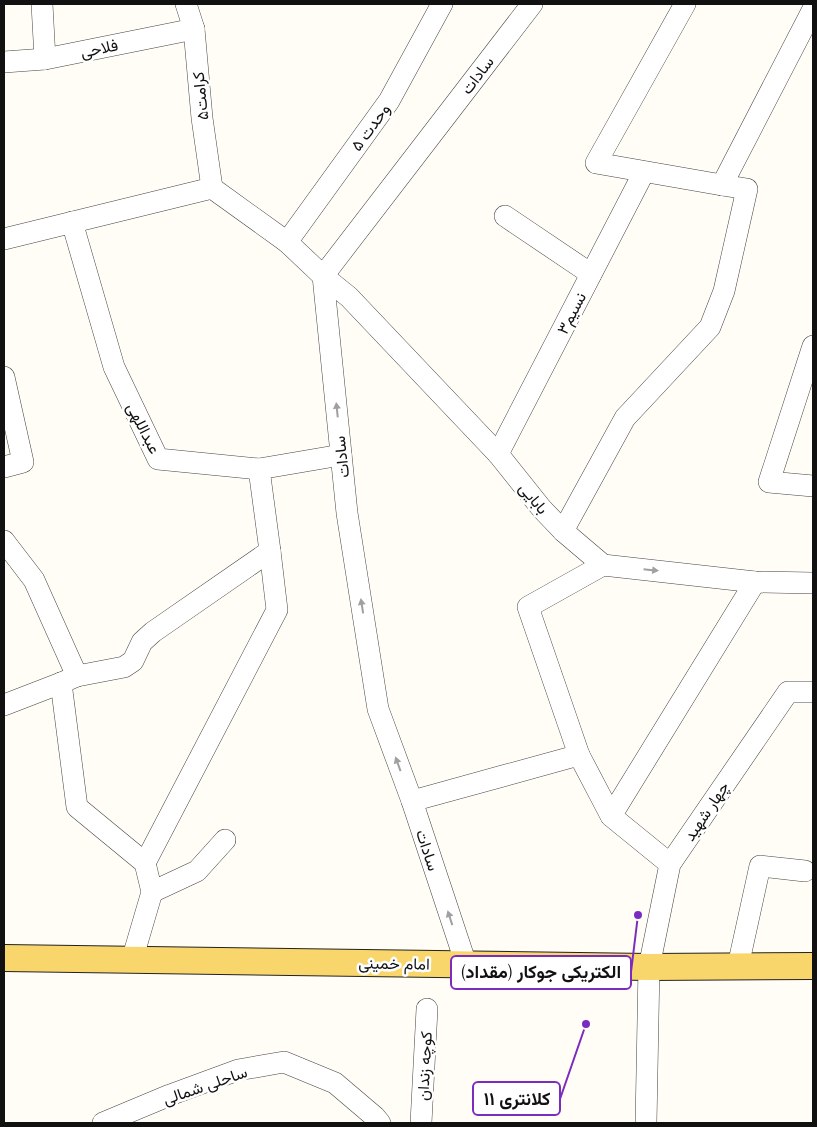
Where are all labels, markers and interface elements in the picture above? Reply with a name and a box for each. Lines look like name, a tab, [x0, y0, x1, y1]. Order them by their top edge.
street label: فلاحی	[78, 33, 120, 65]
street label: سادات	[456, 52, 500, 100]
street label: کرامت۵	[187, 70, 215, 121]
street label: وحدت ۵	[345, 99, 396, 156]
street label: نسیم۳	[551, 288, 593, 339]
street label: عبداللهی	[120, 399, 166, 458]
one-way arrow	[333, 402, 341, 418]
street label: سادات	[328, 435, 356, 479]
street label: بابایی	[513, 477, 554, 520]
one-way arrow	[644, 566, 660, 574]
one-way arrow	[357, 598, 365, 614]
one-way arrow	[394, 756, 402, 771]
street label: چهار شهید	[678, 777, 736, 846]
street label: سادات	[409, 827, 445, 874]
one-way arrow	[446, 910, 454, 925]
street label: امام خمینی	[358, 951, 430, 977]
callout: الکتریکی جوکار (مقداد)	[451, 956, 631, 989]
text: الکتریکی جوکار (مقداد)	[461, 959, 621, 986]
street label: کوچه زندان	[411, 1031, 439, 1101]
street label: ساحلی شمالی	[160, 1060, 251, 1112]
callout: کلانتری ۱۱	[473, 1082, 560, 1115]
text: کلانتری ۱۱	[484, 1086, 550, 1113]

